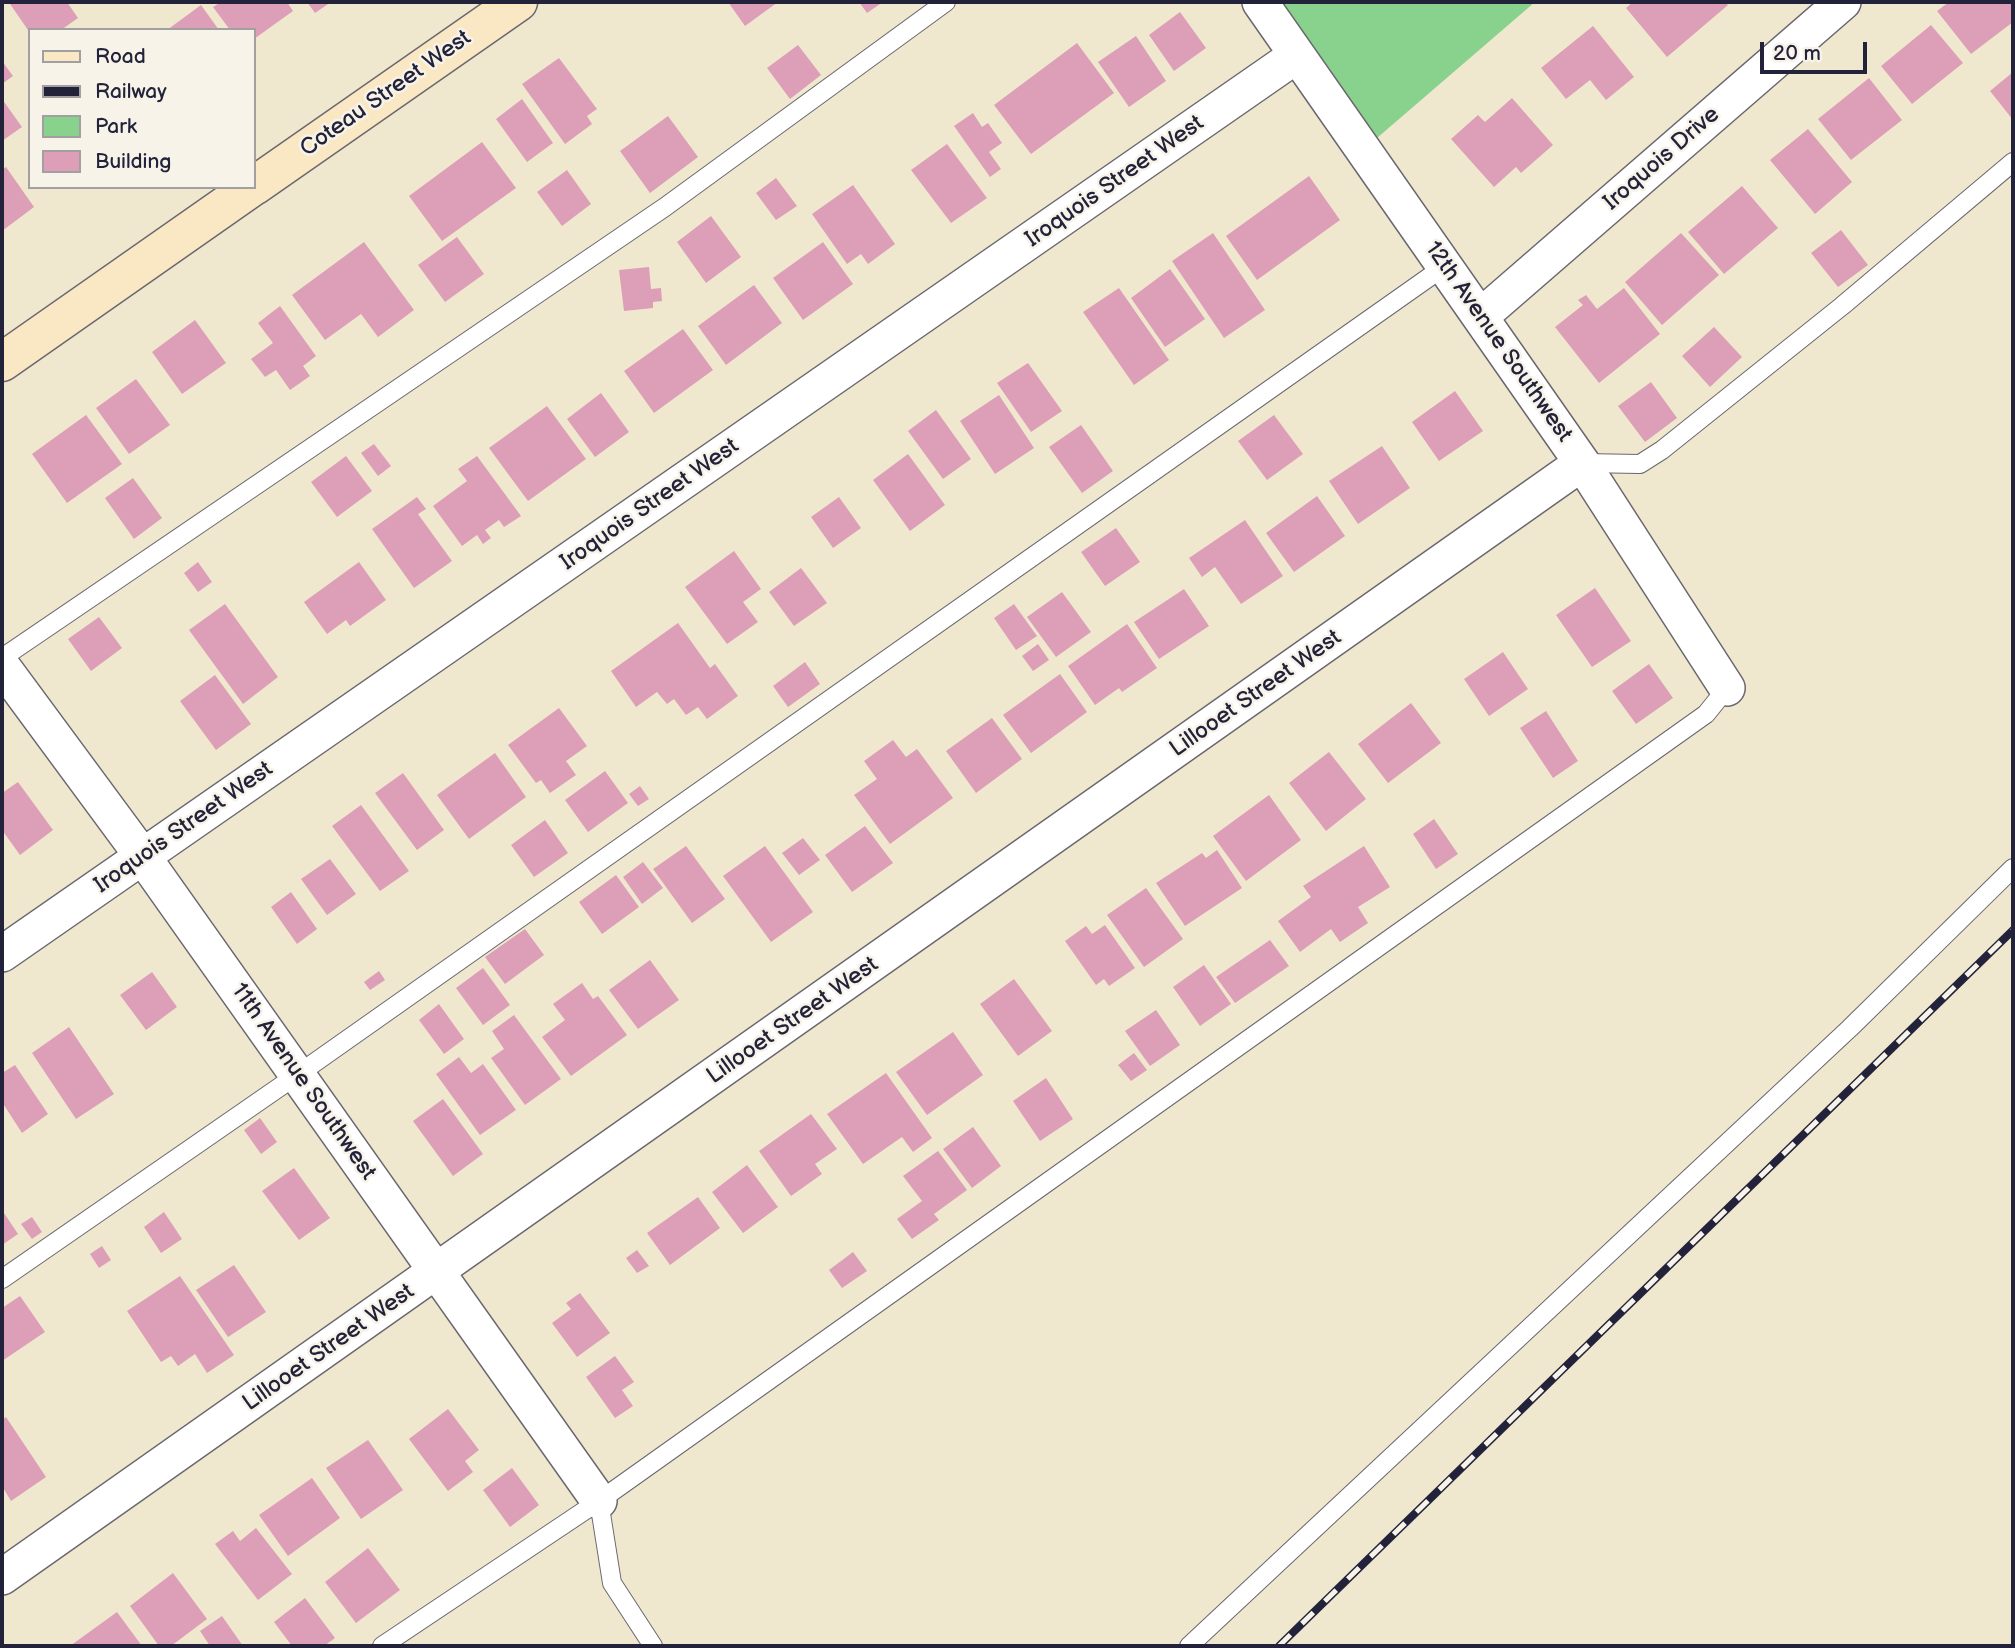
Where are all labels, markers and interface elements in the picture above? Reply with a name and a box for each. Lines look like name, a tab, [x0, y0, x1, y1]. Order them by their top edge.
street label: Coteau Street West	[295, 25, 477, 163]
legend	[28, 28, 256, 189]
scale bar	[1763, 28, 1870, 72]
text: 20 m	[1773, 41, 1821, 66]
text: Road	[95, 44, 146, 69]
text: Railway	[95, 79, 167, 104]
street label: Iroquois Drive	[1598, 101, 1726, 217]
street label: Iroquois Street West	[1020, 110, 1210, 254]
text: Park	[95, 114, 137, 139]
text: Building	[95, 149, 171, 174]
street label: 12th Avenue Southwest	[1418, 236, 1578, 448]
street label: Iroquois Street West	[555, 433, 745, 577]
street label: Lillooet Street West	[1165, 625, 1347, 763]
street label: Iroquois Street West	[89, 756, 279, 900]
street label: Lillooet Street West	[702, 952, 884, 1090]
street label: 11th Avenue Southwest	[225, 978, 381, 1186]
street label: Lillooet Street West	[238, 1279, 420, 1417]

